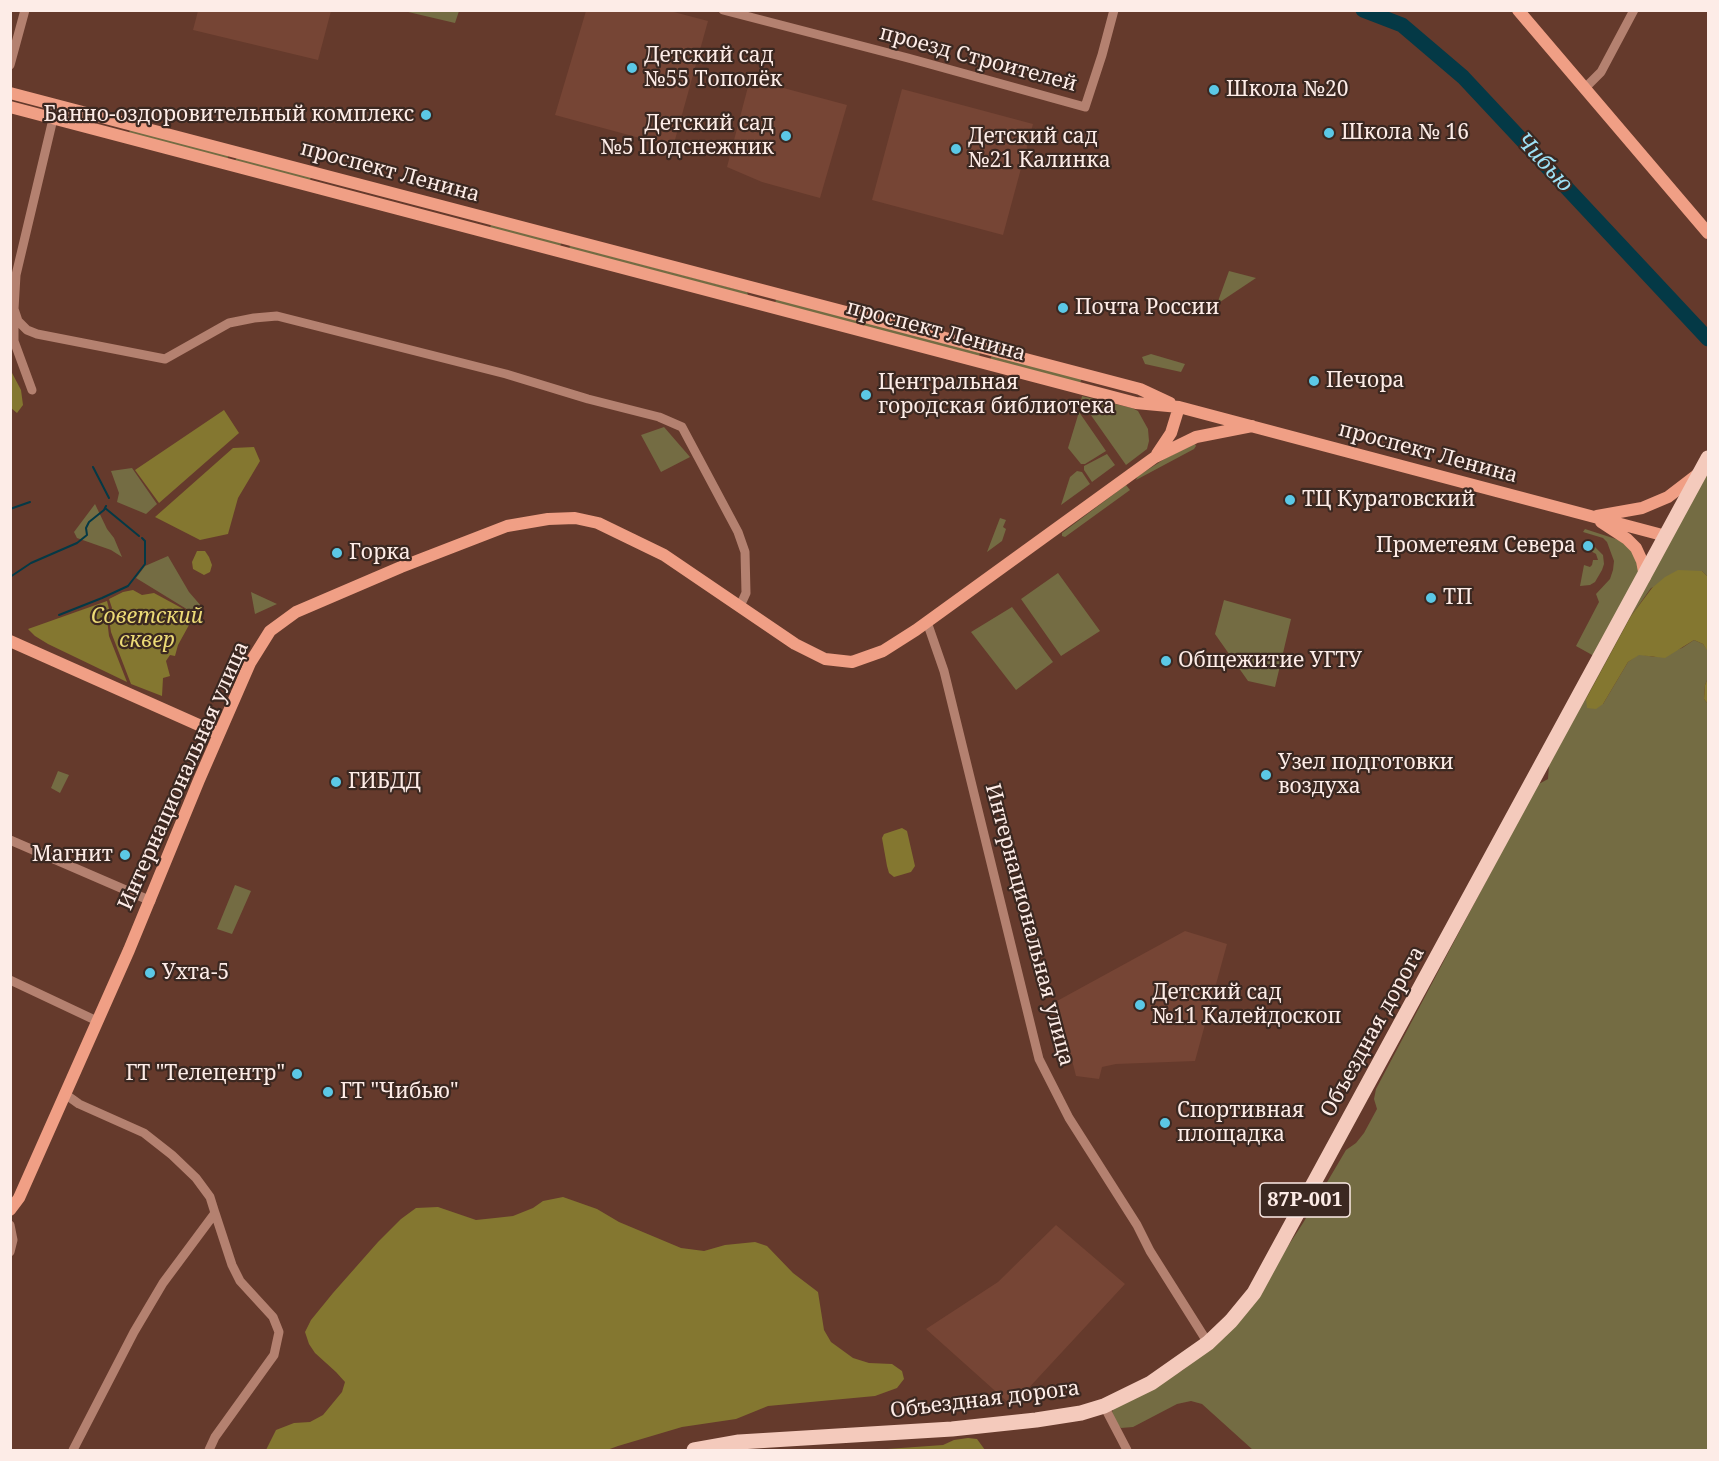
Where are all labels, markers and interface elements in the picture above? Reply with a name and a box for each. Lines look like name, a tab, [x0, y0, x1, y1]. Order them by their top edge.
street label: проезд Строителей	[877, 21, 1079, 97]
place label: Детский сад №55 Тополёк	[644, 43, 782, 93]
marker: Детский сад №55 Тополёк	[625, 61, 639, 75]
place label: Школа №20	[1226, 77, 1348, 103]
marker: Школа №20	[1207, 83, 1221, 97]
place label: Банно-оздоровительный комплекс	[43, 102, 414, 128]
marker: Банно-оздоровительный комплекс	[419, 108, 433, 122]
place label: Детский сад №5 Подснежник	[601, 111, 774, 161]
place label: Школа № 16	[1341, 120, 1469, 146]
place label: Детский сад №21 Калинка	[968, 124, 1111, 174]
marker: Школа № 16	[1322, 126, 1336, 140]
water label: Чибью	[1510, 128, 1578, 198]
marker: Детский сад №5 Подснежник	[779, 129, 793, 143]
street label: проспект Ленина	[298, 136, 482, 208]
marker: Детский сад №21 Калинка	[949, 142, 963, 156]
street label: проспект Ленина	[844, 295, 1028, 367]
place label: Почта России	[1075, 295, 1219, 321]
marker: Почта России	[1056, 301, 1070, 315]
place label: Печора	[1326, 368, 1404, 394]
place label: Центральная городская библиотека	[878, 370, 1115, 420]
marker: Печора	[1307, 374, 1321, 388]
marker: Центральная городская библиотека	[859, 388, 873, 402]
street label: проспект Ленина	[1336, 417, 1520, 489]
place label: ТЦ Куратовский	[1302, 487, 1475, 513]
marker: ТЦ Куратовский	[1283, 493, 1297, 507]
place label: Прометеям Севера	[1376, 533, 1576, 559]
marker: Прометеям Севера	[1581, 539, 1595, 553]
place label: Горка	[349, 540, 411, 566]
marker: Горка	[330, 546, 344, 560]
place label: ТП	[1443, 585, 1473, 611]
marker: ТП	[1424, 591, 1438, 605]
park label: Советский сквер	[91, 604, 203, 654]
street label: Интернациональная улица	[113, 638, 255, 914]
place label: Общежитие УГТУ	[1178, 648, 1362, 674]
marker: Общежитие УГТУ	[1159, 654, 1173, 668]
place label: Узел подготовки воздуха	[1278, 750, 1454, 800]
marker: Узел подготовки воздуха	[1259, 768, 1273, 782]
place label: ГИБДД	[348, 769, 421, 795]
marker: ГИБДД	[329, 775, 343, 789]
street label: Интернациональная улица	[979, 781, 1079, 1069]
place label: Магнит	[32, 842, 113, 868]
marker: Магнит	[118, 848, 132, 862]
street label: Объездная дорога	[1316, 942, 1430, 1122]
place label: Ухта-5	[162, 960, 229, 986]
marker: Ухта-5	[143, 966, 157, 980]
place label: Детский сад №11 Калейдоскоп	[1152, 980, 1341, 1030]
marker: Детский сад №11 Калейдоскоп	[1133, 998, 1147, 1012]
place label: ГТ "Телецентр"	[125, 1061, 285, 1087]
marker: ГТ "Телецентр"	[290, 1067, 304, 1081]
place label: ГТ "Чибью"	[340, 1079, 458, 1105]
marker: ГТ "Чибью"	[321, 1085, 335, 1099]
place label: Спортивная площадка	[1177, 1098, 1304, 1148]
marker: Спортивная площадка	[1158, 1116, 1172, 1130]
road number: 87Р-001	[1260, 1183, 1350, 1217]
street label: Объездная дорога	[889, 1376, 1081, 1424]

